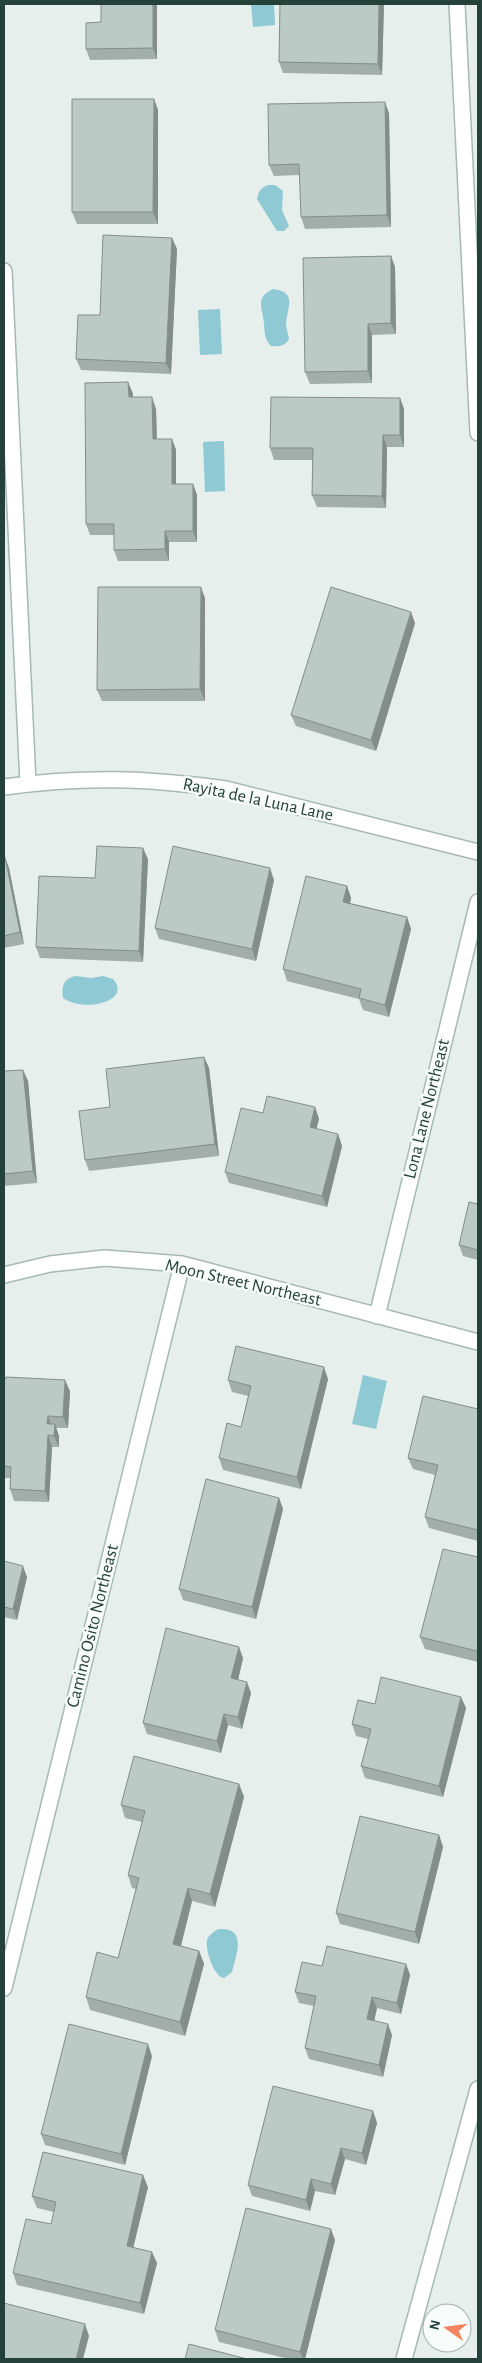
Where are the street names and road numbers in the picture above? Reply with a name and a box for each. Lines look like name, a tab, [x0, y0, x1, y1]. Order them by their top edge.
street label: Rayita de la Luna Lane	[181, 775, 335, 825]
street label: Lona Lane Northeast	[401, 1037, 453, 1181]
street label: Moon Street Northeast	[163, 1256, 323, 1310]
street label: Camino Osito Northeast	[64, 1542, 122, 1710]

